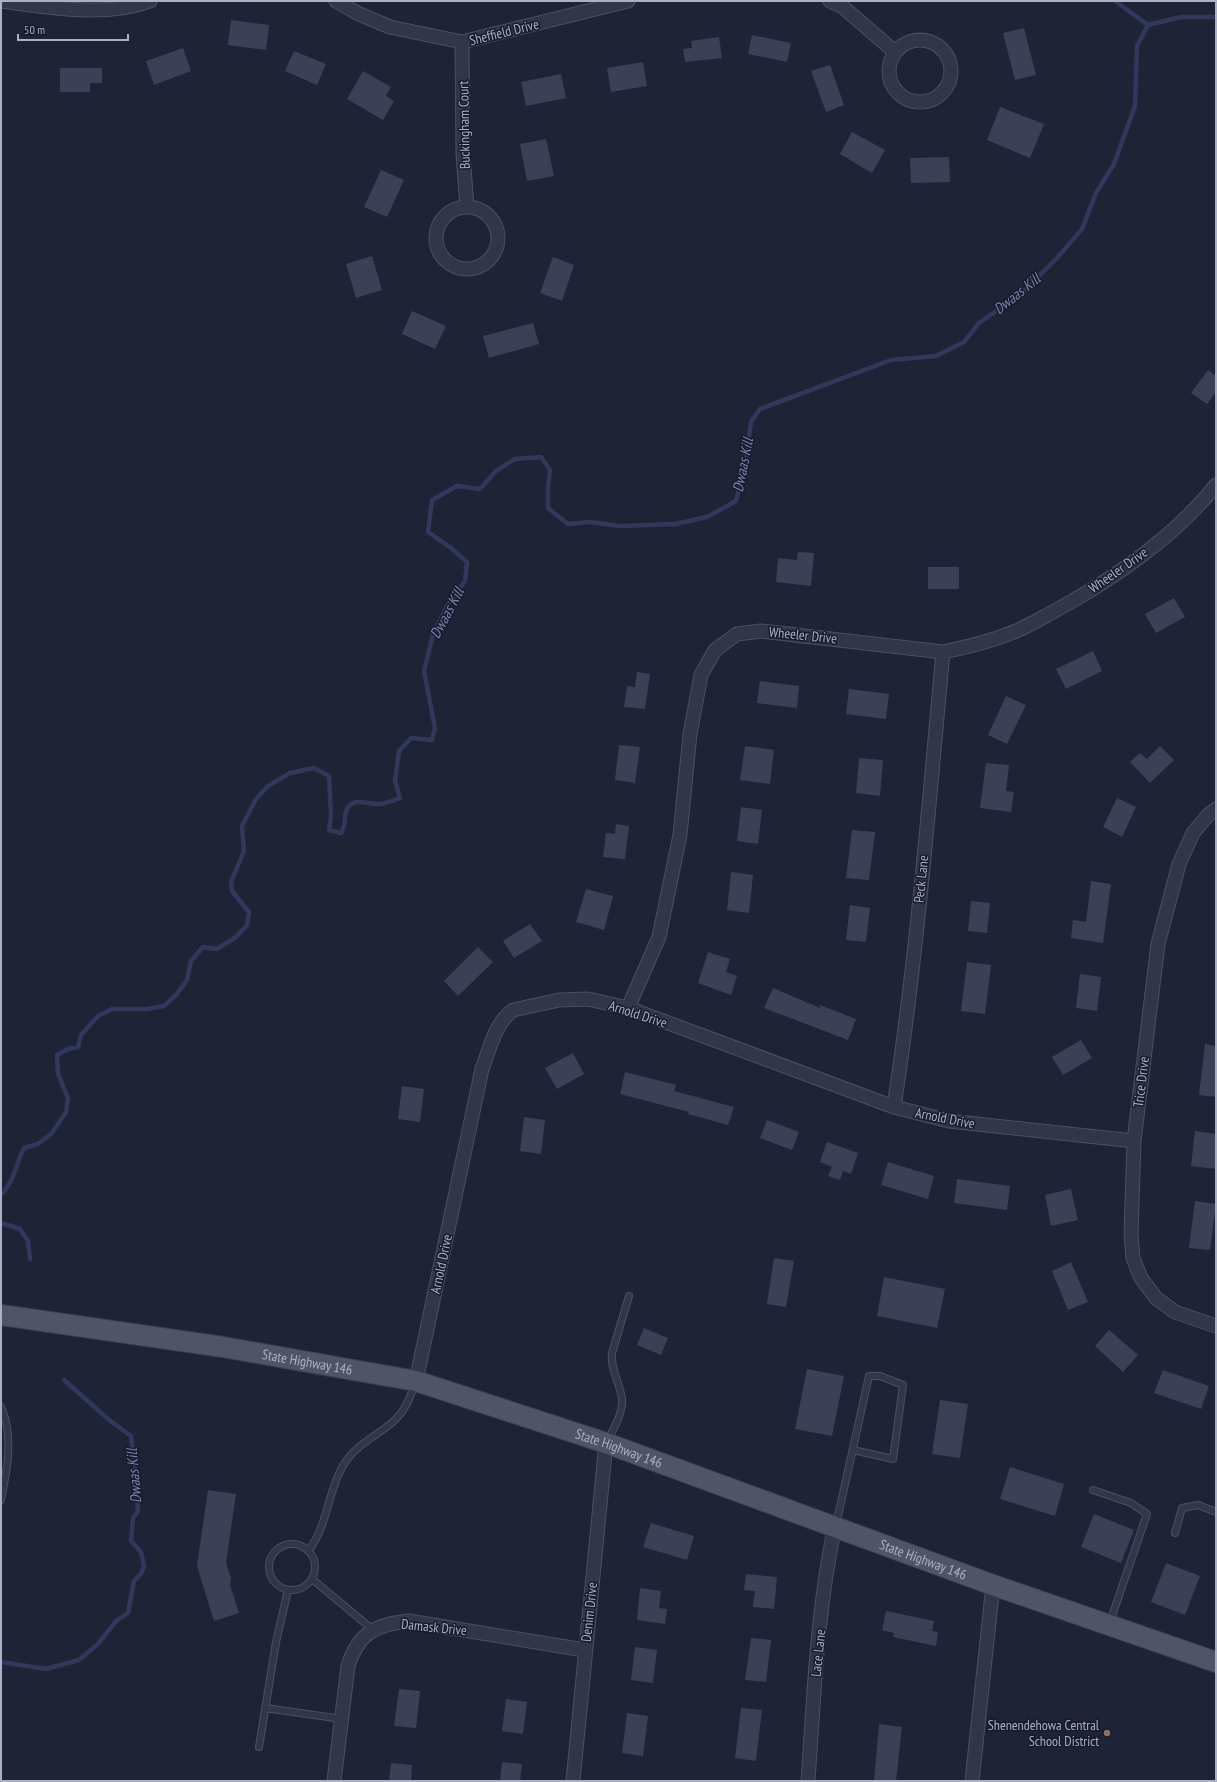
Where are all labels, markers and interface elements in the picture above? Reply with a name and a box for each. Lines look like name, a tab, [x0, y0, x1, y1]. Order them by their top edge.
street label: Sheffield Drive	[467, 15, 541, 49]
scale bar	[18, 16, 128, 42]
text: 50 m	[24, 22, 45, 37]
street label: Buckingham Court	[454, 81, 474, 169]
water label: Dwaas Kill	[989, 268, 1045, 318]
water label: Dwaas Kill	[728, 435, 757, 494]
street label: Wheeler Drive	[1085, 543, 1151, 597]
water label: Dwaas Kill	[425, 583, 468, 641]
street label: Wheeler Drive	[768, 622, 838, 648]
street label: Peck Lane	[910, 854, 932, 904]
street label: Arnold Drive	[607, 996, 670, 1032]
street label: Trice Drive	[1129, 1055, 1153, 1108]
street label: Arnold Drive	[914, 1103, 977, 1133]
street label: Arnold Drive	[426, 1232, 456, 1295]
street label: State Highway 146	[261, 1345, 354, 1379]
street label: State Highway 146	[573, 1425, 665, 1472]
water label: Dwaas Kill	[122, 1447, 145, 1504]
street label: State Highway 146	[877, 1535, 969, 1584]
street label: Denim Drive	[577, 1581, 601, 1643]
street label: Damask Drive	[400, 1615, 468, 1639]
street label: Lace Lane	[807, 1628, 829, 1678]
place label: Shenendehowa Central School District	[988, 1716, 1100, 1750]
marker: Shenendehowa Central School District	[1102, 1728, 1112, 1738]

